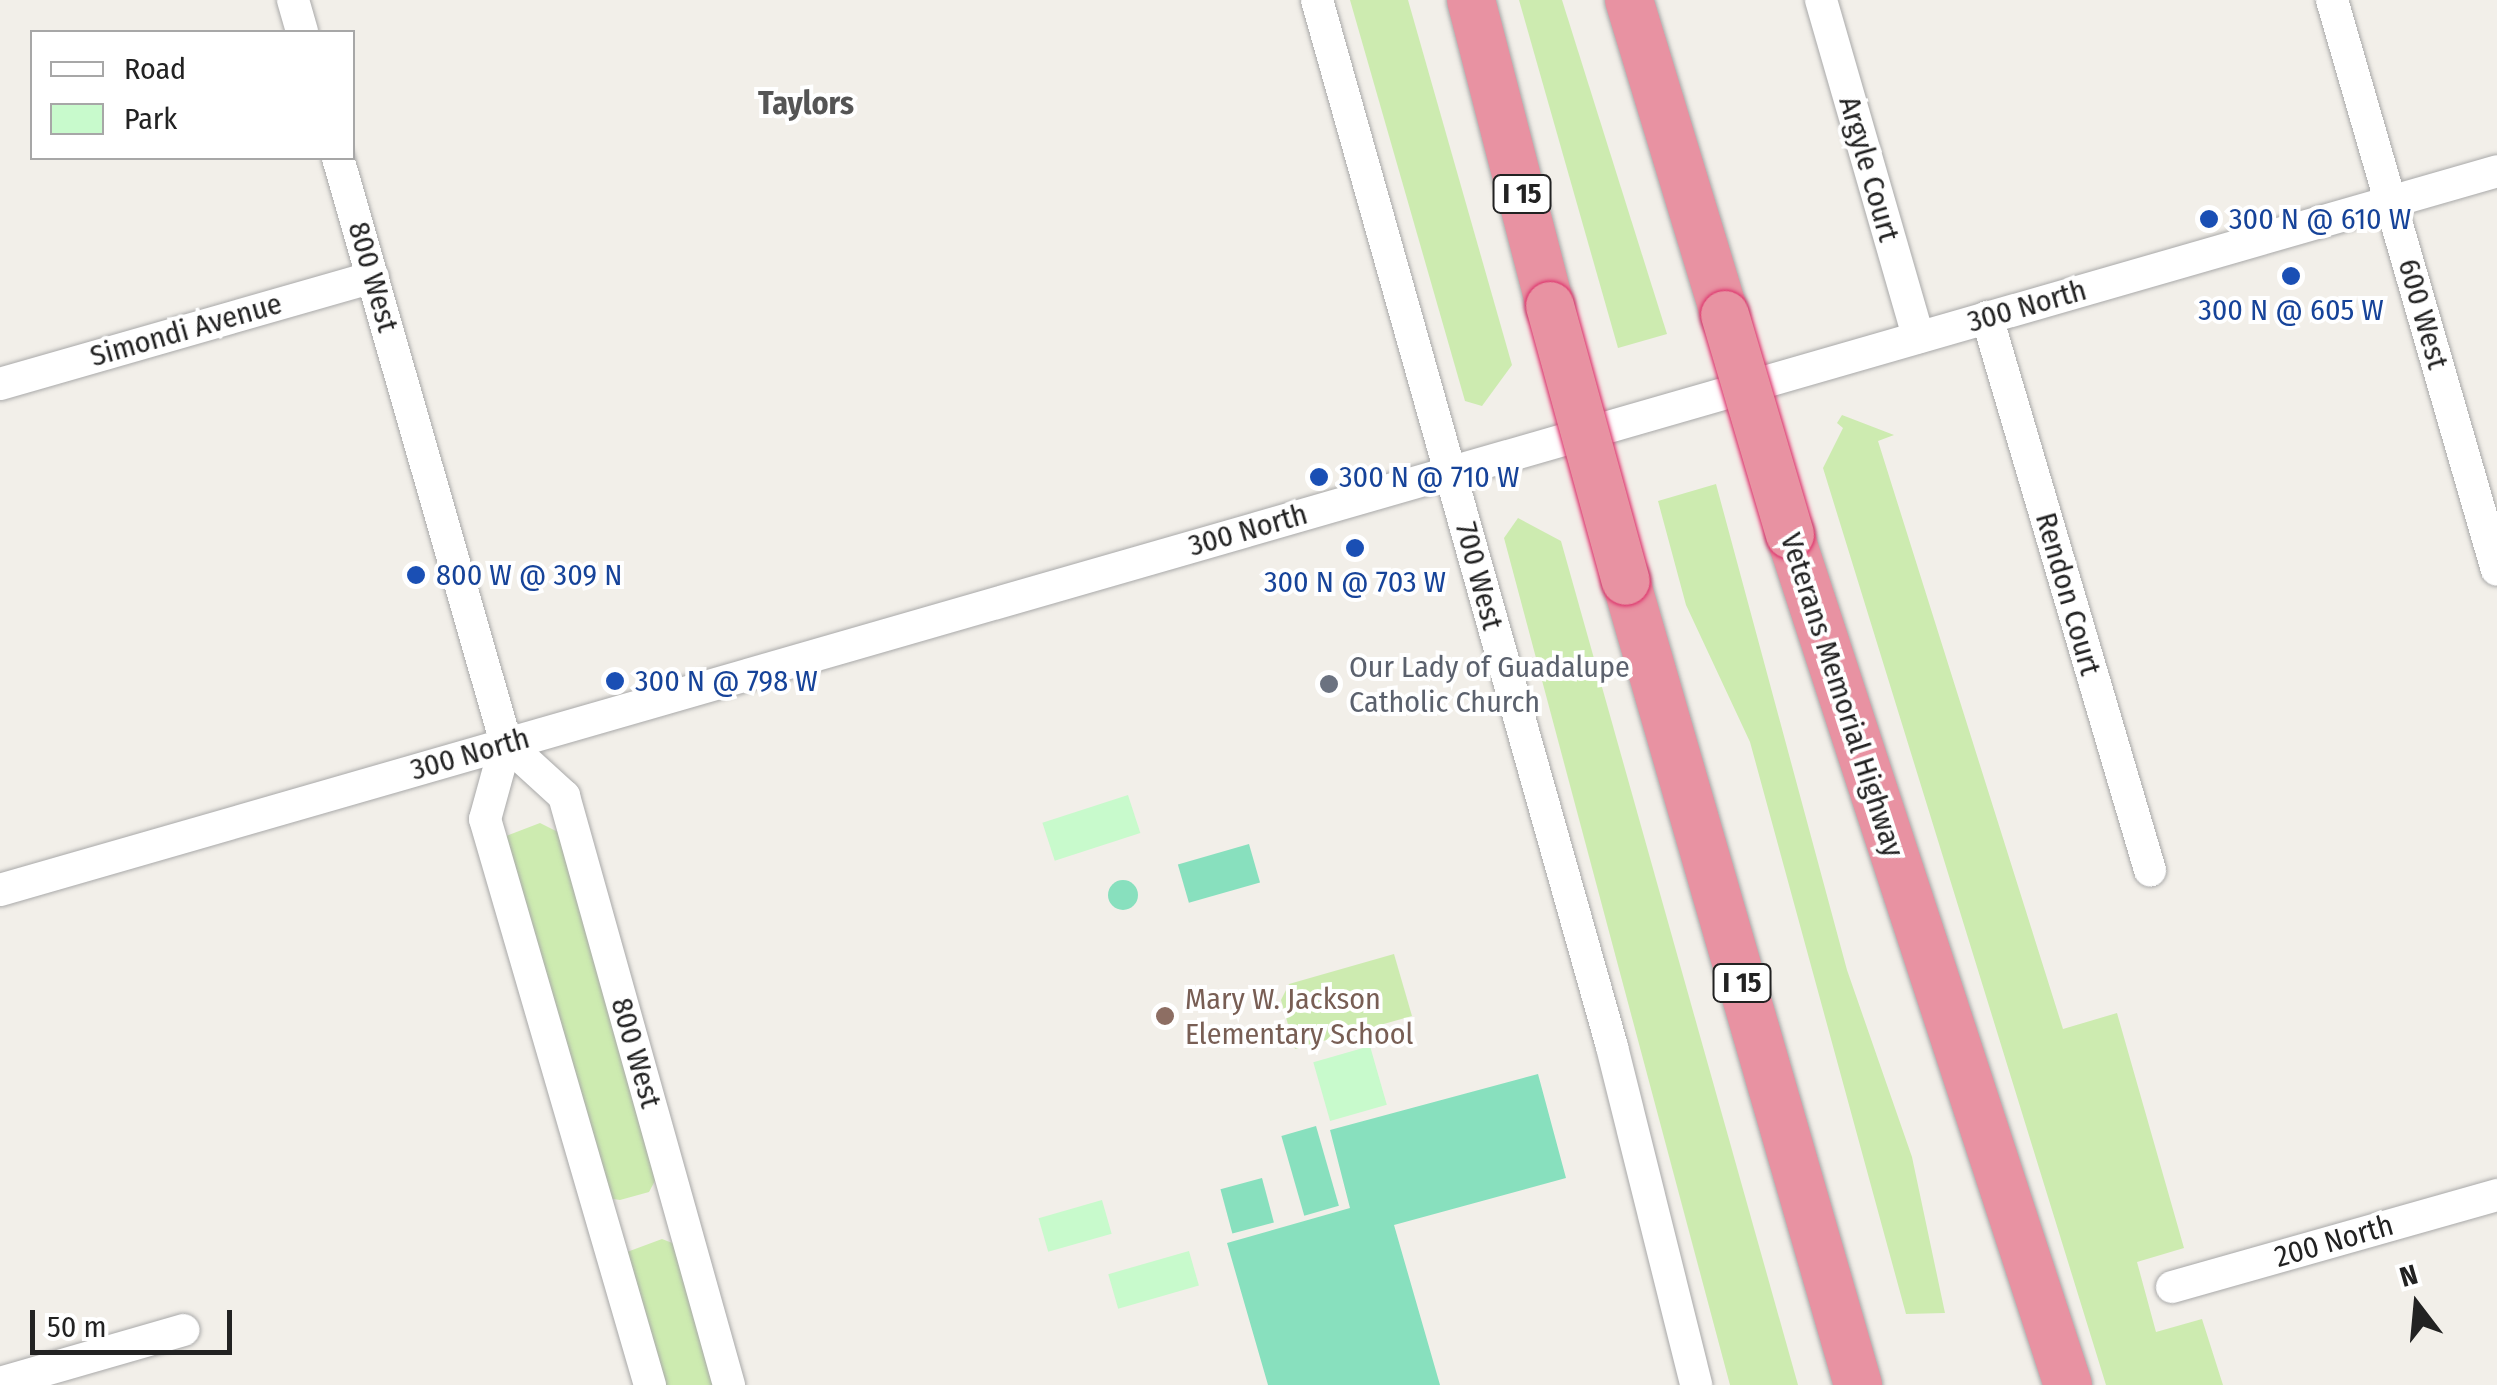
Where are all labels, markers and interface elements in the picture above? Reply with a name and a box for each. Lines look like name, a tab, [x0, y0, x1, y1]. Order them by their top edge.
legend	[30, 30, 355, 160]
text: Road	[124, 51, 186, 87]
district label: Taylors	[758, 84, 854, 122]
street label: Argyle Court	[1831, 92, 1907, 246]
text: Park	[124, 101, 177, 137]
road number: I 15	[1492, 171, 1552, 217]
place label: 300 N @ 610 W	[2229, 201, 2411, 237]
marker: 300 N @ 610 W	[2198, 208, 2220, 230]
street label: 800 West	[340, 218, 406, 336]
street label: 600 West	[2390, 255, 2456, 373]
marker: 300 N @ 605 W	[2280, 265, 2302, 287]
street label: 300 North	[1963, 272, 2091, 340]
street label: Simondi Avenue	[86, 285, 286, 375]
place label: 300 N @ 605 W	[2198, 292, 2384, 328]
place label: 300 N @ 710 W	[1339, 459, 1519, 495]
marker: 300 N @ 710 W	[1308, 466, 1330, 488]
street label: 300 North	[1184, 496, 1312, 564]
street label: Rendon Court	[2028, 508, 2108, 680]
street label: 700 West	[1447, 518, 1511, 634]
street label: Veterans Memorial Highway	[1773, 529, 1911, 861]
marker: 300 N @ 703 W	[1344, 537, 1366, 559]
place label: 800 W @ 309 N	[436, 557, 622, 593]
marker: 800 W @ 309 N	[405, 564, 427, 586]
place label: 300 N @ 703 W	[1264, 564, 1446, 600]
place label: Our Lady of Guadalupe Catholic Church	[1349, 649, 1630, 720]
place label: 300 N @ 798 W	[635, 663, 818, 699]
marker: 300 N @ 798 W	[604, 670, 626, 692]
marker: Our Lady of Guadalupe Catholic Church	[1318, 673, 1340, 695]
street label: 300 North	[406, 720, 534, 788]
road number: I 15	[1712, 960, 1772, 1006]
place label: Mary W. Jackson Elementary School	[1185, 981, 1413, 1052]
street label: 800 West	[603, 994, 669, 1112]
marker: Mary W. Jackson Elementary School	[1154, 1005, 1176, 1027]
street label: 200 North	[2271, 1207, 2397, 1275]
north arrow	[2367, 1255, 2467, 1355]
text: N	[2396, 1258, 2421, 1294]
scale bar	[35, 1290, 238, 1352]
text: 50 m	[47, 1309, 107, 1345]

